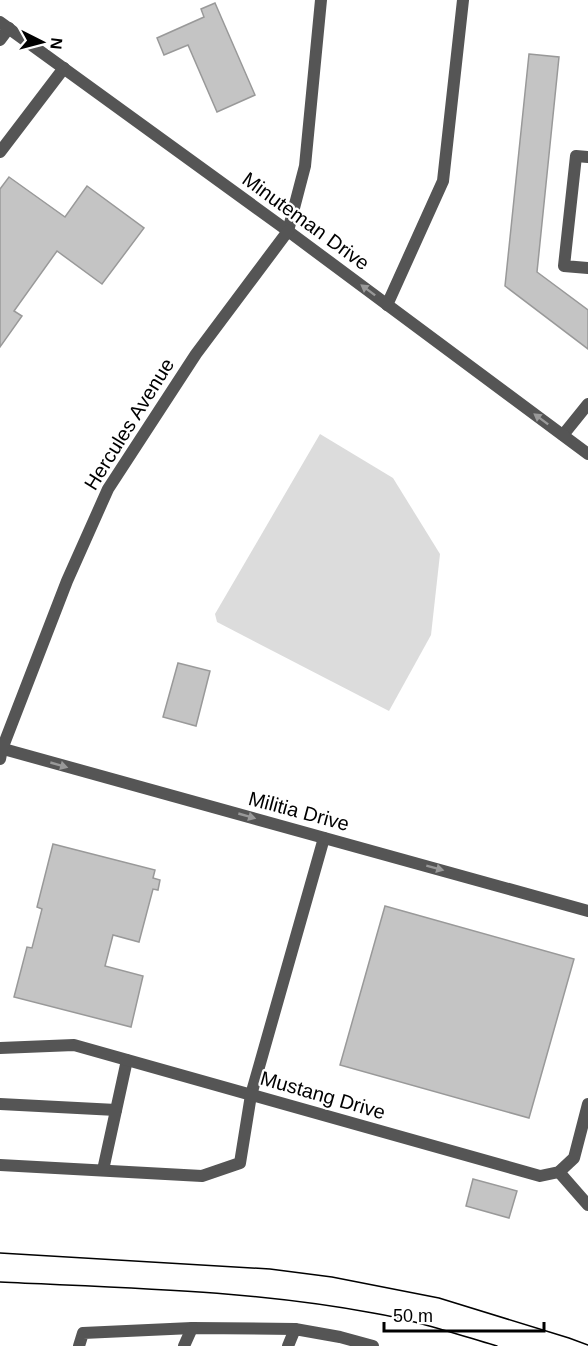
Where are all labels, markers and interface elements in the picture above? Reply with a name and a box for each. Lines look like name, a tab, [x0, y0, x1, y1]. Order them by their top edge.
north arrow	[12, 12, 72, 72]
text: N	[47, 37, 65, 50]
street label: Minuteman Drive	[238, 168, 374, 274]
one-way arrow	[360, 284, 376, 296]
street label: Hercules Avenue	[80, 354, 178, 494]
one-way arrow	[533, 413, 549, 425]
one-way arrow	[50, 761, 68, 770]
street label: Militia Drive	[246, 787, 352, 835]
one-way arrow	[238, 812, 256, 822]
one-way arrow	[426, 864, 444, 874]
street label: Mustang Drive	[258, 1067, 388, 1123]
scale bar	[384, 1295, 544, 1333]
text: 50 m	[393, 1306, 433, 1326]

